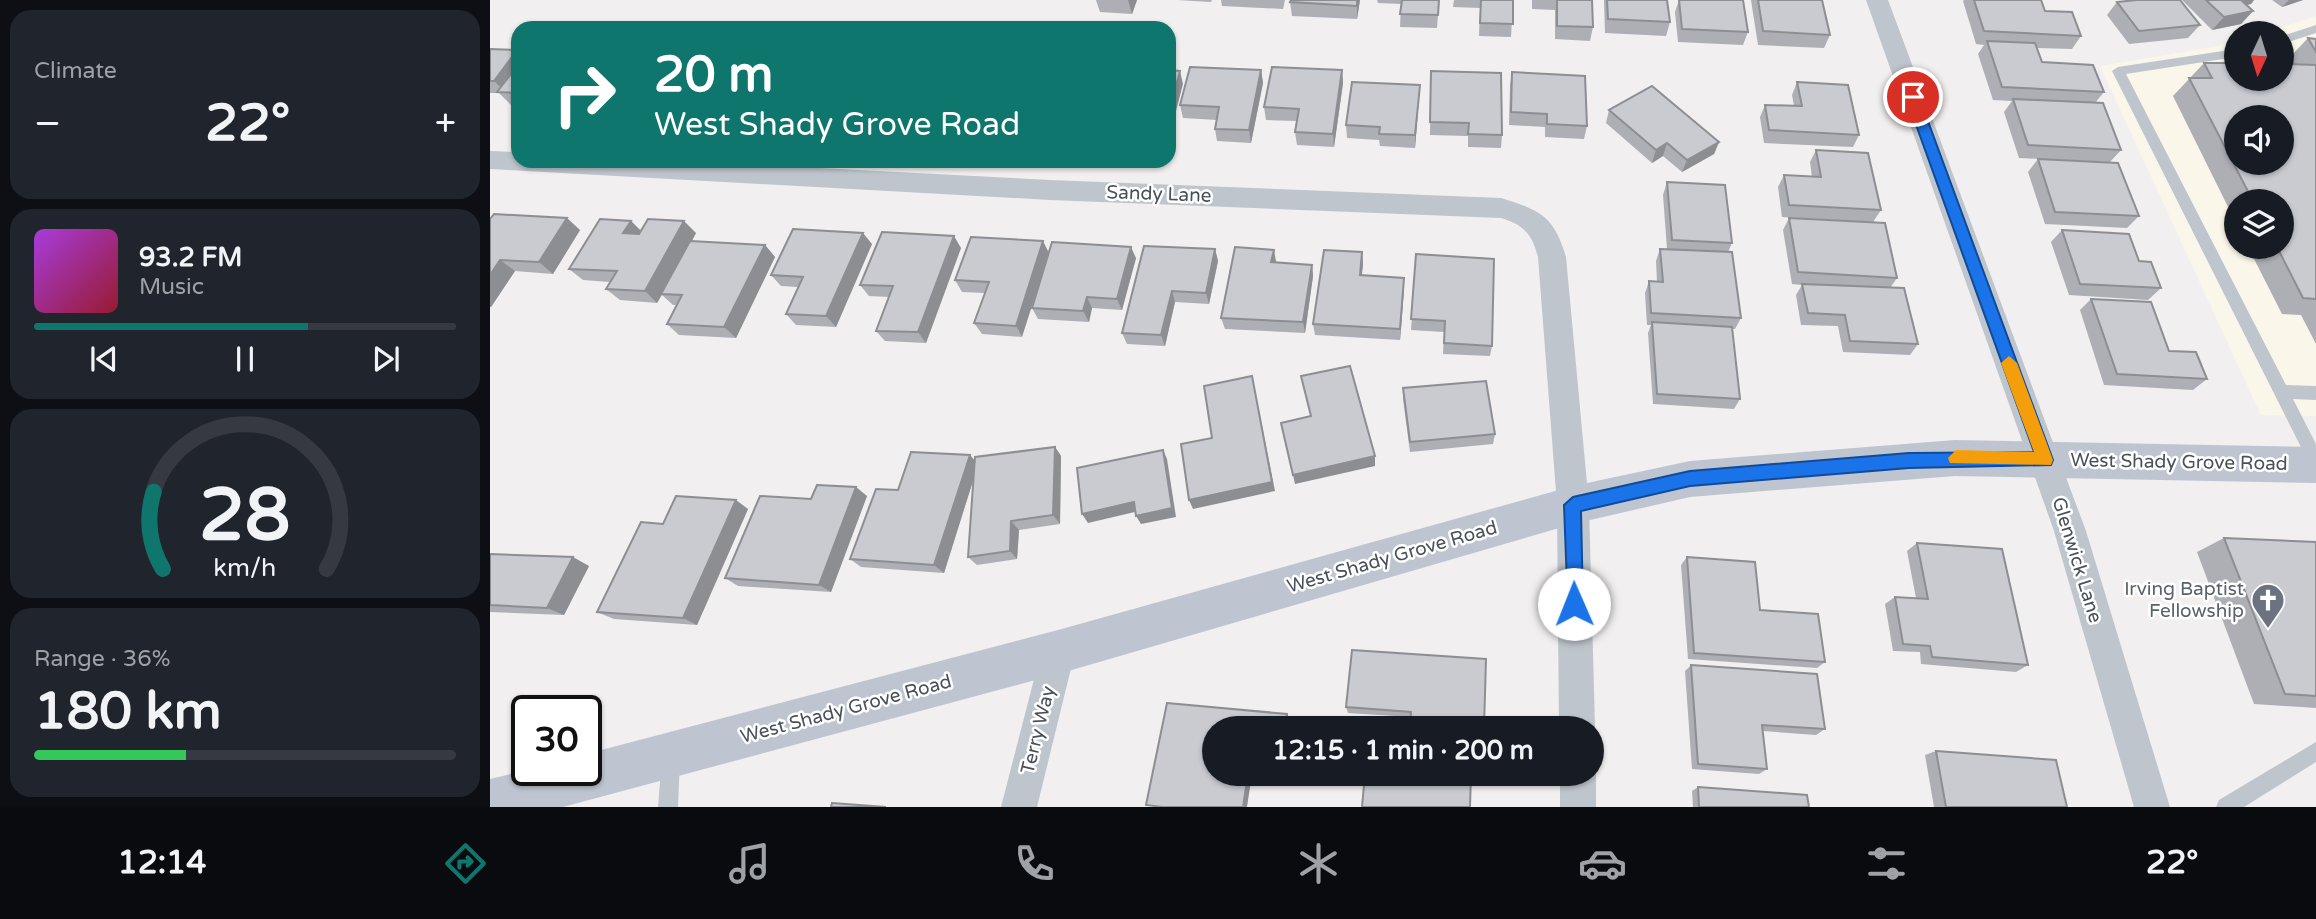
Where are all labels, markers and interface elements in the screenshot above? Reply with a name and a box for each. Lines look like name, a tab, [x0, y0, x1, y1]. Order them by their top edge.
north arrow	[2224, 21, 2294, 91]
map controls	[2224, 21, 2294, 259]
text: 20 m	[654, 46, 773, 105]
icon: right	[539, 49, 630, 140]
text: Climate	[34, 57, 117, 85]
pin	[1883, 67, 1943, 127]
icon: arrive	[1894, 78, 1932, 116]
text: 22°	[205, 92, 290, 155]
text: −	[34, 101, 61, 147]
text: +	[435, 101, 456, 147]
button: sound	[2224, 105, 2294, 175]
text: West Shady Grove Road	[654, 106, 1020, 144]
street label: Sandy Lane	[1106, 181, 1212, 207]
button: layers	[2224, 189, 2294, 259]
text: 93.2 FM	[139, 242, 242, 273]
text: Music	[139, 273, 204, 301]
icon: previous	[85, 340, 123, 378]
icon: pause	[226, 340, 264, 378]
icon: next	[367, 340, 405, 378]
street label: West Shady Grove Road	[2070, 449, 2288, 475]
text: 28	[199, 473, 291, 561]
street label: Glenwick Lane	[2047, 494, 2107, 626]
street label: West Shady Grove Road	[1284, 516, 1500, 598]
text: km/h	[214, 553, 276, 583]
position arrow	[1537, 567, 1611, 641]
place label: Irving Baptist Fellowship	[2124, 578, 2244, 622]
church icon: Irving Baptist Fellowship	[2249, 581, 2287, 630]
text: Range · 36%	[34, 645, 170, 673]
street label: West Shady Grove Road	[738, 670, 954, 748]
text: 180 km	[34, 680, 222, 743]
street label: Terry Way	[1016, 684, 1060, 776]
speed limit sign: 30	[511, 695, 602, 786]
text: 12:15 · 1 min · 200 m	[1272, 735, 1534, 766]
icon: directions	[441, 839, 490, 888]
icon: music	[725, 839, 774, 888]
icon: phone	[1010, 839, 1059, 888]
icon: climate	[1294, 839, 1343, 888]
icon: car	[1578, 839, 1627, 888]
icon: filters	[1862, 839, 1911, 888]
text: 12:14	[118, 844, 206, 882]
text: 22°	[2146, 844, 2198, 882]

